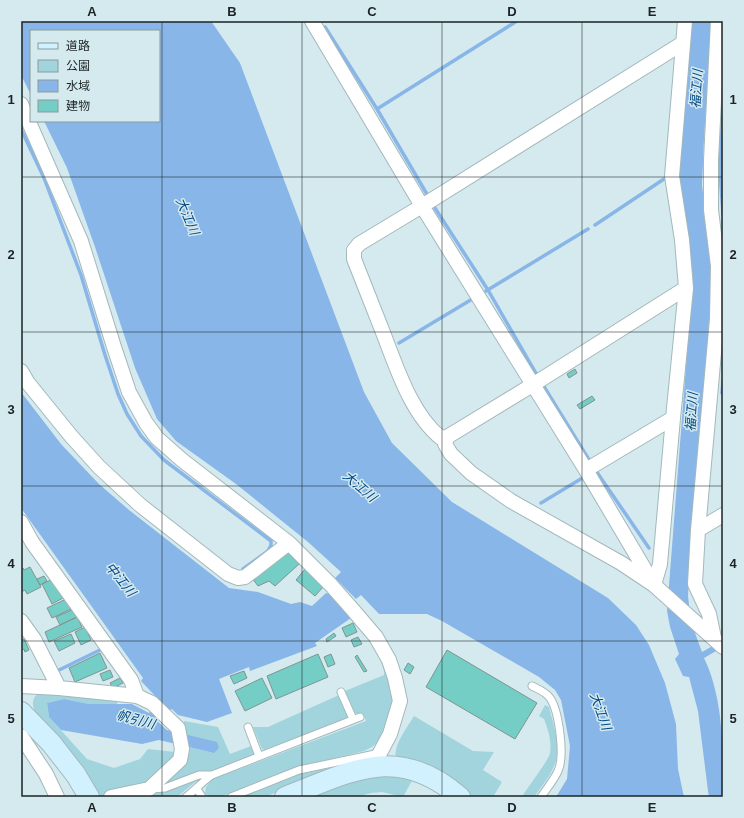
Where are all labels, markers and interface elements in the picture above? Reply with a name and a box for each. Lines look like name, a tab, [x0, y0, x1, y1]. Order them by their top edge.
text: A	[87, 4, 97, 19]
text: B	[227, 4, 237, 19]
text: C	[367, 4, 377, 19]
text: D	[507, 4, 517, 19]
text: E	[648, 4, 657, 19]
legend	[30, 30, 160, 122]
text: 道路	[66, 39, 90, 53]
text: 公園	[66, 59, 90, 73]
water label: 福江川	[688, 67, 705, 109]
text: 水域	[66, 79, 90, 93]
text: 1	[7, 92, 15, 107]
text: 1	[729, 92, 737, 107]
text: 建物	[66, 99, 90, 113]
water label: 大江川	[173, 195, 203, 239]
text: 2	[7, 247, 15, 262]
text: 2	[729, 247, 737, 262]
water label: 福江川	[683, 390, 700, 432]
text: 3	[7, 402, 15, 417]
text: 3	[729, 402, 737, 417]
water label: 大江川	[340, 468, 381, 506]
text: 4	[7, 556, 15, 571]
text: 4	[729, 556, 737, 571]
water label: 中江川	[103, 559, 140, 601]
water label: 大江川	[587, 690, 615, 734]
water label: 帆引川	[115, 707, 159, 732]
text: 5	[7, 711, 15, 726]
text: 5	[729, 711, 737, 726]
text: A	[87, 800, 97, 815]
text: B	[227, 800, 237, 815]
text: C	[367, 800, 377, 815]
text: D	[507, 800, 517, 815]
text: E	[648, 800, 657, 815]

